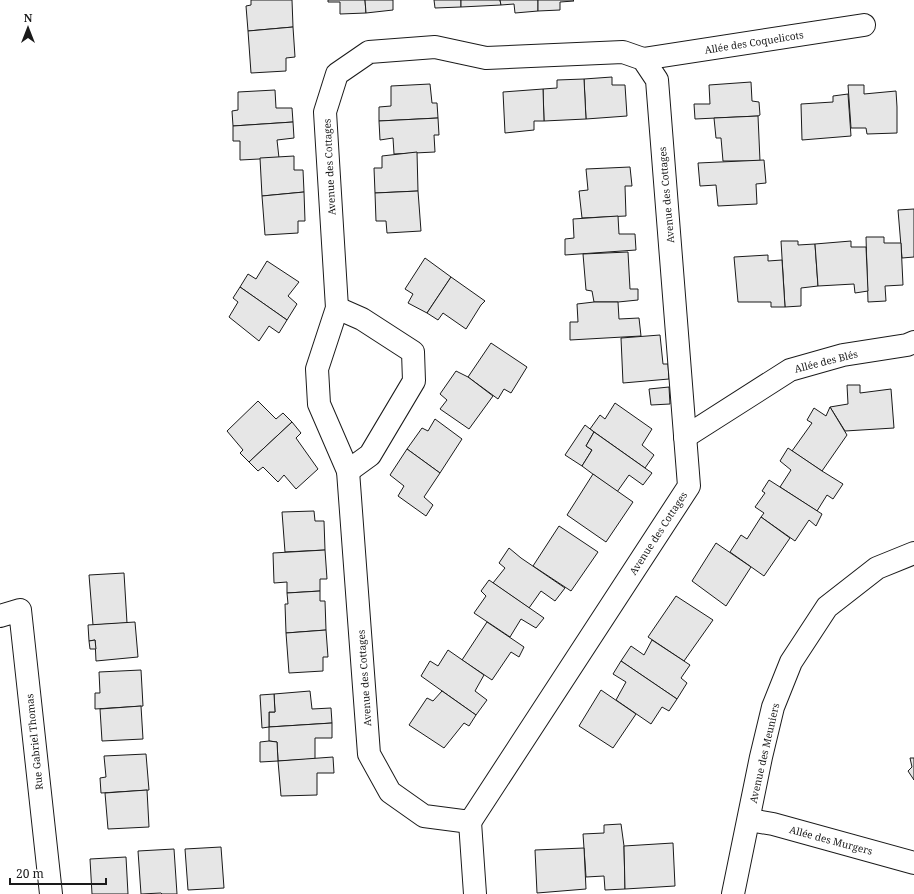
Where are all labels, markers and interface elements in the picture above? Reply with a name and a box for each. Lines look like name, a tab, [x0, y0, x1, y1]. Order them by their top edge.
north arrow	[8, 8, 48, 48]
text: N	[24, 10, 33, 25]
street label: Allée des Coquelicots	[704, 27, 805, 57]
street label: Avenue des Cottages	[319, 118, 339, 216]
street label: Avenue des Cottages	[655, 146, 677, 244]
street label: Allée des Blés	[793, 346, 860, 376]
street label: Avenue des Cottages	[626, 488, 690, 577]
street label: Avenue des Cottages	[354, 629, 374, 727]
street label: Rue Gabriel Thomas	[22, 693, 46, 791]
street label: Avenue des Meuniers	[746, 701, 782, 804]
street label: Allée des Murgers	[788, 822, 875, 858]
scale bar	[10, 860, 106, 886]
text: 20 m	[16, 865, 44, 882]

